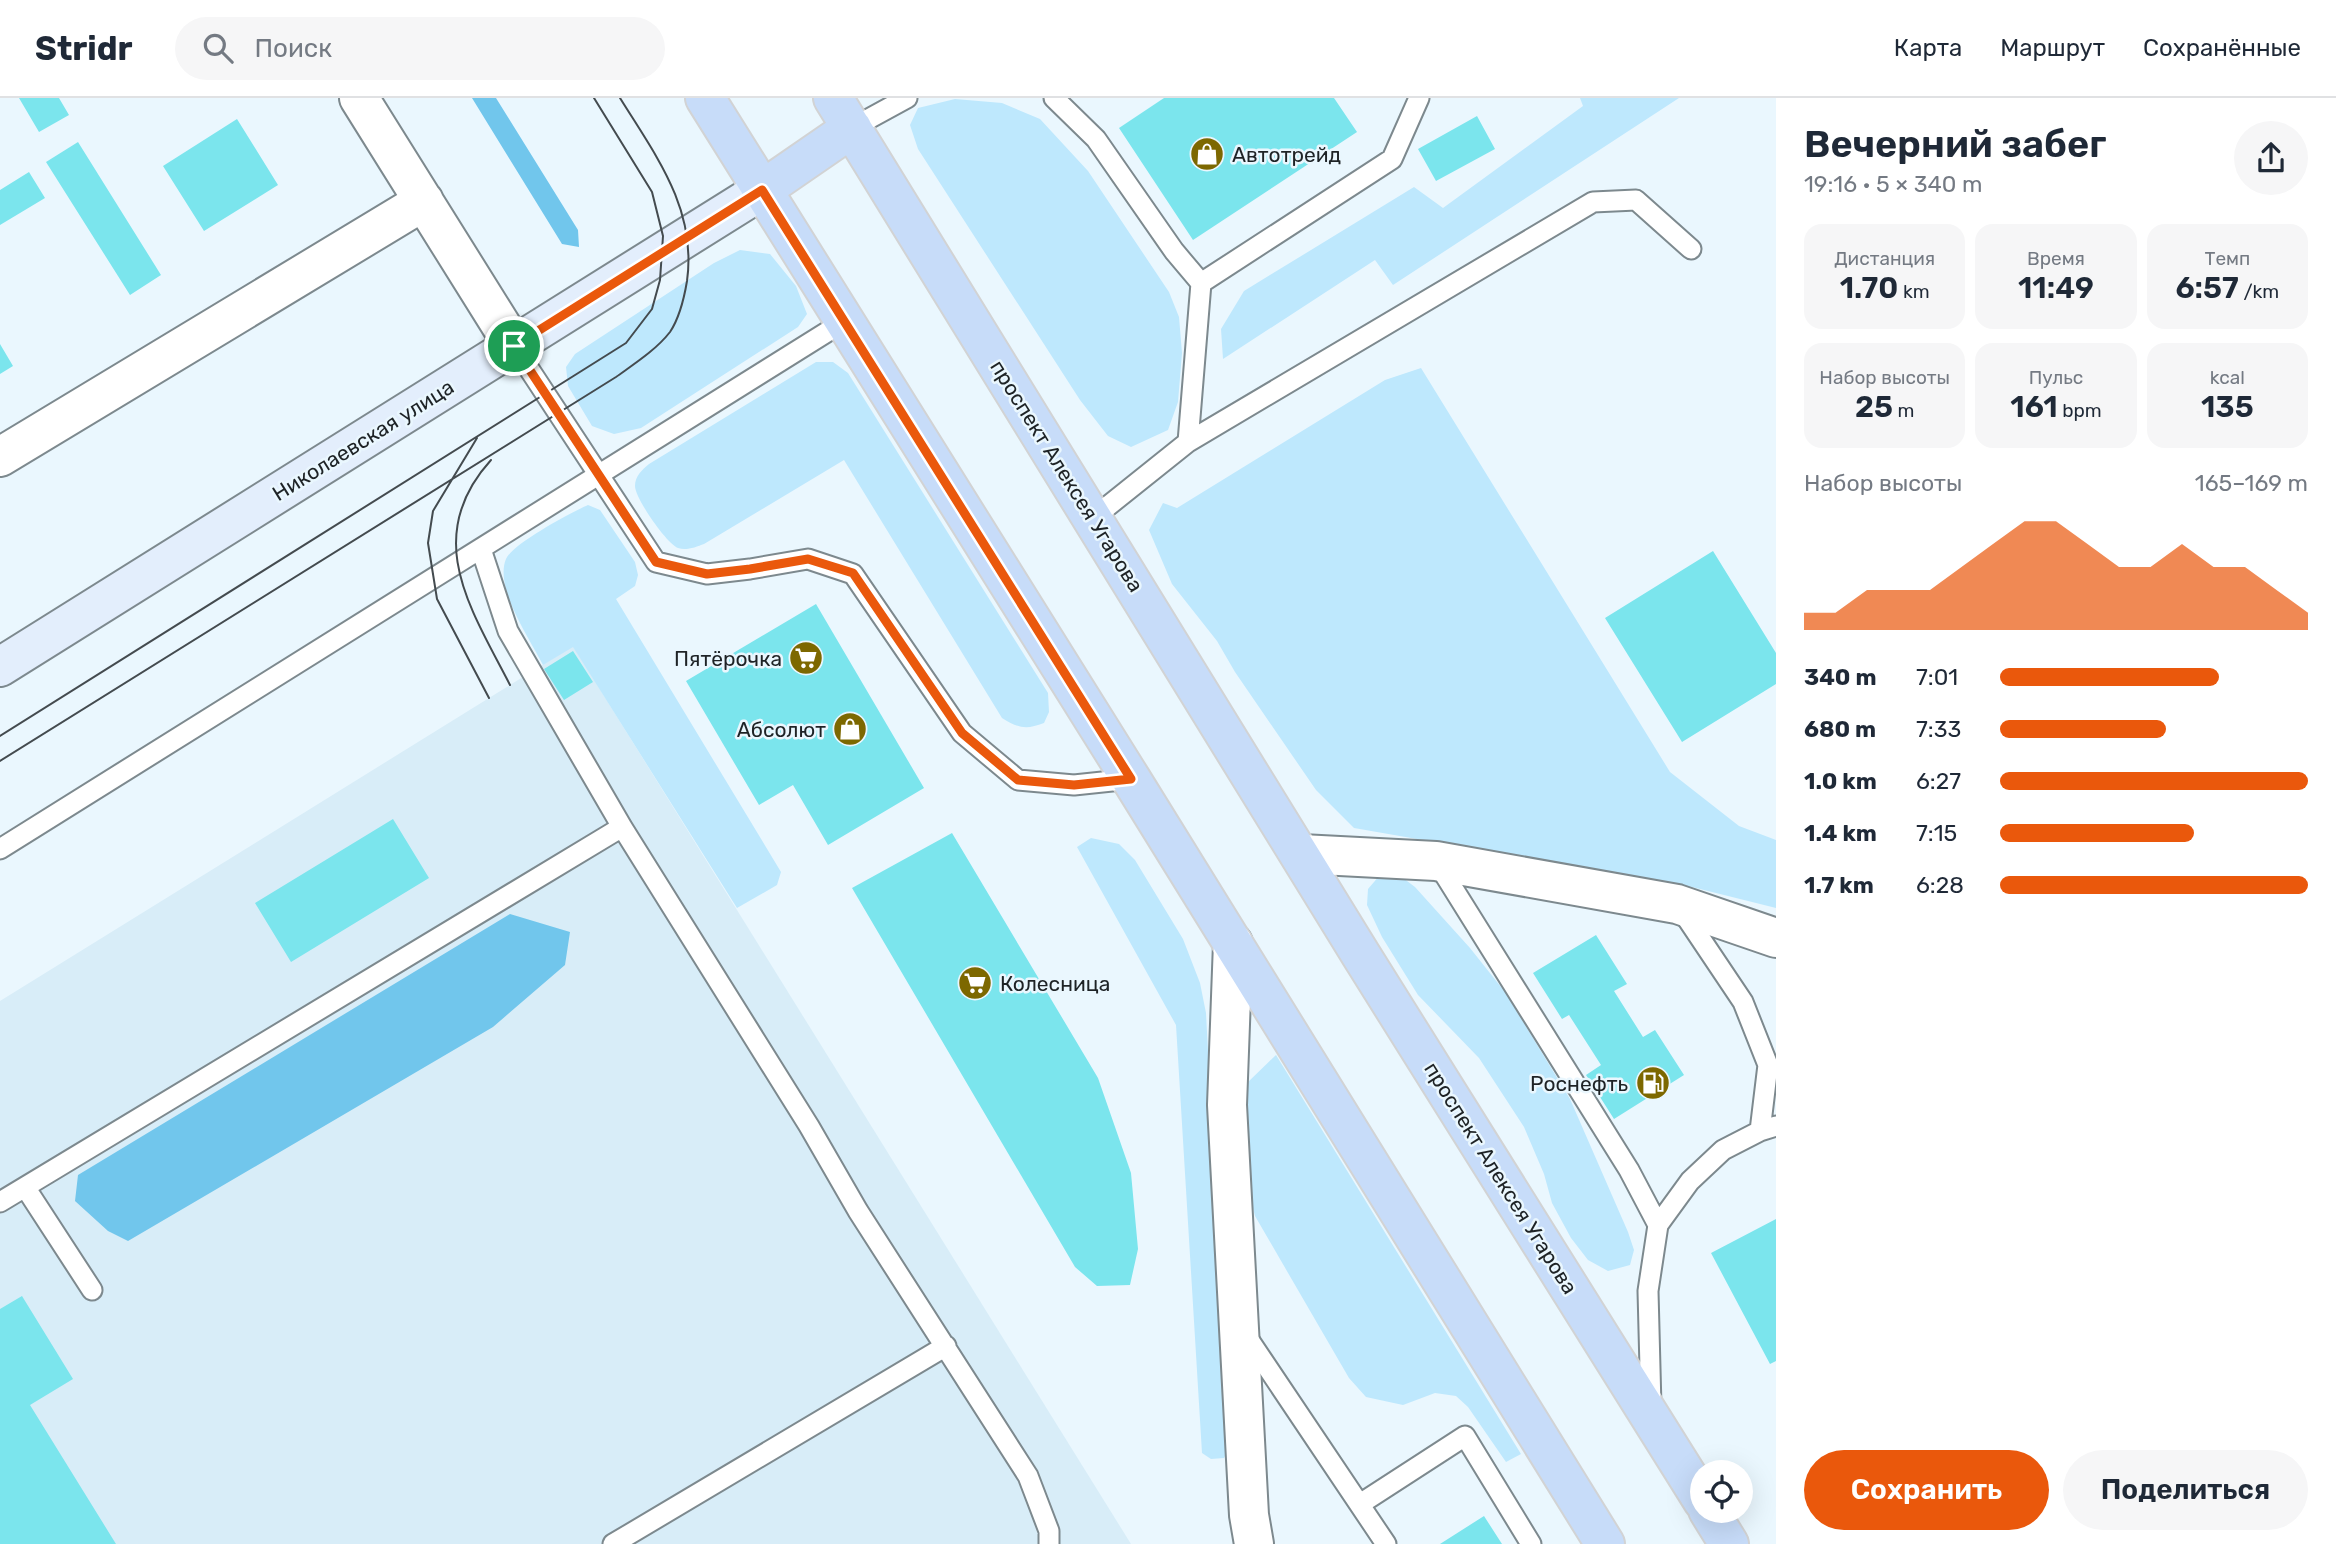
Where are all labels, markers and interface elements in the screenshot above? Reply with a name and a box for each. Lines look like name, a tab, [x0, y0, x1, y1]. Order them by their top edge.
search box	[175, 17, 665, 80]
text: Stridr	[35, 29, 133, 68]
icon: search	[199, 29, 237, 67]
text: Поиск	[255, 33, 332, 64]
text: Карта	[1894, 34, 1962, 62]
text: Маршрут	[2000, 34, 2105, 62]
text: Сохранённые	[2143, 34, 2301, 62]
text: Вечерний забег	[1804, 121, 2106, 167]
button: share	[2234, 121, 2308, 195]
shop icon: Автотрейд	[1188, 135, 1226, 173]
place label: Автотрейд	[1232, 142, 1341, 167]
text: 19:16 · 5 × 340 m	[1804, 170, 1983, 198]
text: Дистанция	[1834, 247, 1935, 270]
text: Время	[2027, 247, 2085, 270]
text: Темп	[2204, 247, 2250, 270]
text: 1.70	[1840, 270, 1898, 306]
text: 11:49	[2018, 270, 2094, 306]
text: 6:57	[2175, 270, 2239, 306]
text: km	[1898, 280, 1930, 303]
text: /km	[2239, 280, 2279, 303]
pin	[484, 316, 544, 376]
icon: arrive	[495, 327, 533, 365]
street label: проспект Алексея Угарова	[985, 355, 1149, 597]
text: Набор высоты	[1819, 366, 1950, 389]
text: Пульс	[2029, 366, 2083, 389]
text: kcal	[2210, 366, 2245, 389]
street label: Николаевская улица	[268, 374, 458, 506]
text: 25	[1855, 389, 1893, 425]
text: 161	[2010, 389, 2058, 425]
text: 135	[2201, 389, 2254, 425]
text: m	[1893, 399, 1914, 422]
text: bpm	[2058, 399, 2102, 422]
text: Набор высоты	[1804, 469, 1962, 497]
text: 165–169 m	[2195, 469, 2308, 497]
supermarket icon: Пятёрочка	[787, 639, 825, 677]
place label: Пятёрочка	[674, 646, 782, 671]
text: 340 m	[1804, 663, 1876, 691]
text: 7:01	[1916, 663, 1958, 691]
shop icon: Абсолют	[831, 710, 869, 748]
text: 680 m	[1804, 715, 1876, 743]
text: 7:33	[1916, 715, 1961, 743]
place label: Абсолют	[737, 717, 826, 742]
text: 1.0 km	[1804, 767, 1877, 795]
text: 6:27	[1916, 767, 1961, 795]
text: 1.4 km	[1804, 819, 1877, 847]
text: 7:15	[1916, 819, 1957, 847]
text: 1.7 km	[1804, 871, 1874, 899]
text: 6:28	[1916, 871, 1964, 899]
supermarket icon: Колесница	[956, 964, 994, 1002]
place label: Колесница	[1000, 971, 1110, 996]
street label: проспект Алексея Угарова	[1419, 1057, 1583, 1299]
fuel station icon: Роснефть	[1634, 1064, 1672, 1102]
place label: Роснефть	[1530, 1071, 1628, 1096]
button: Сохранить	[1804, 1450, 2049, 1530]
button: Поделиться	[2063, 1450, 2308, 1530]
map controls	[1690, 1460, 1753, 1523]
button: locate	[1690, 1460, 1753, 1523]

